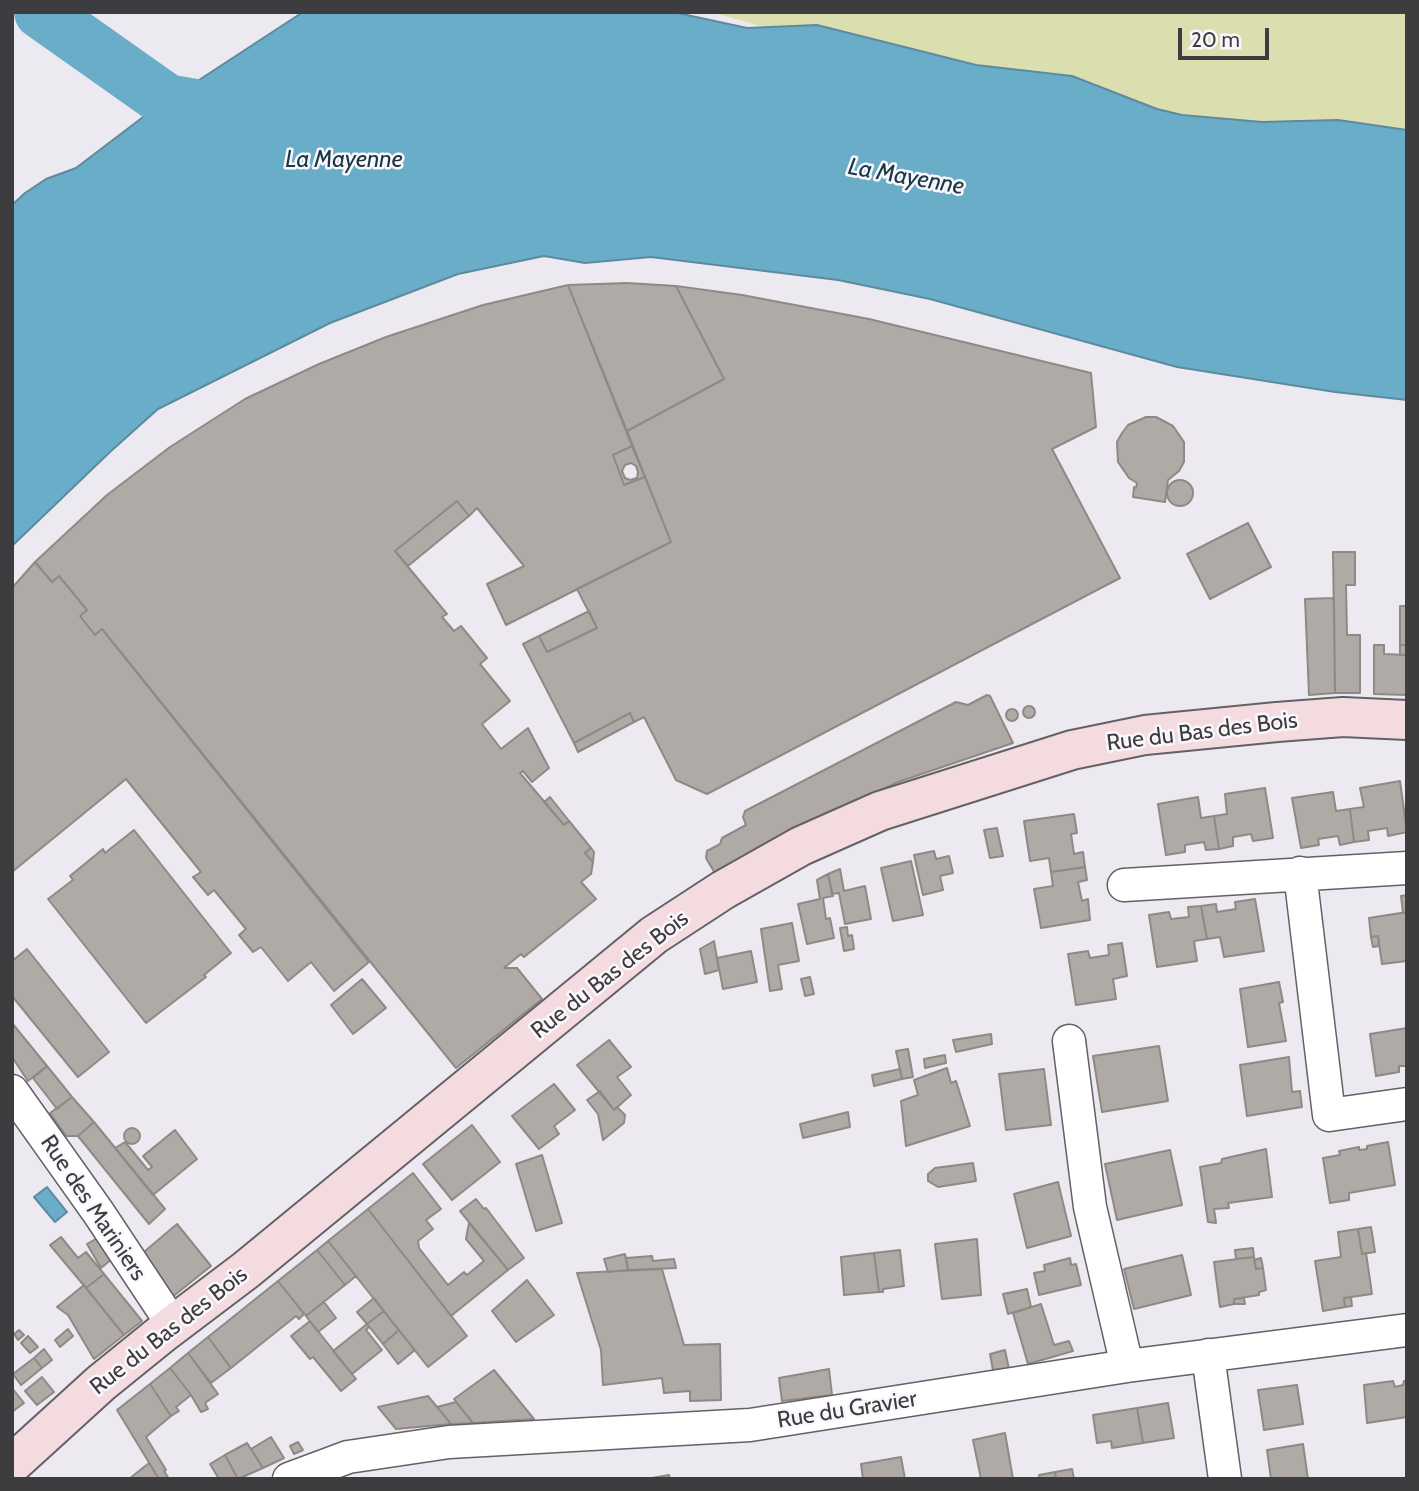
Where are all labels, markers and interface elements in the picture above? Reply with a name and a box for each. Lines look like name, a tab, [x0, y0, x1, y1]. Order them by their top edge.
scale bar	[1181, 14, 1272, 58]
text: 20 m	[1191, 27, 1240, 52]
water label: La Mayenne	[285, 146, 403, 174]
water label: La Mayenne	[846, 153, 966, 201]
street label: Rue du Bas des Bois	[1105, 707, 1299, 757]
street label: Rue du Bas des Bois	[526, 905, 694, 1045]
street label: Rue des Mariniers	[34, 1130, 152, 1286]
street label: Rue du Bas des Bois	[85, 1261, 253, 1401]
street label: Rue du Gravier	[775, 1385, 919, 1435]

